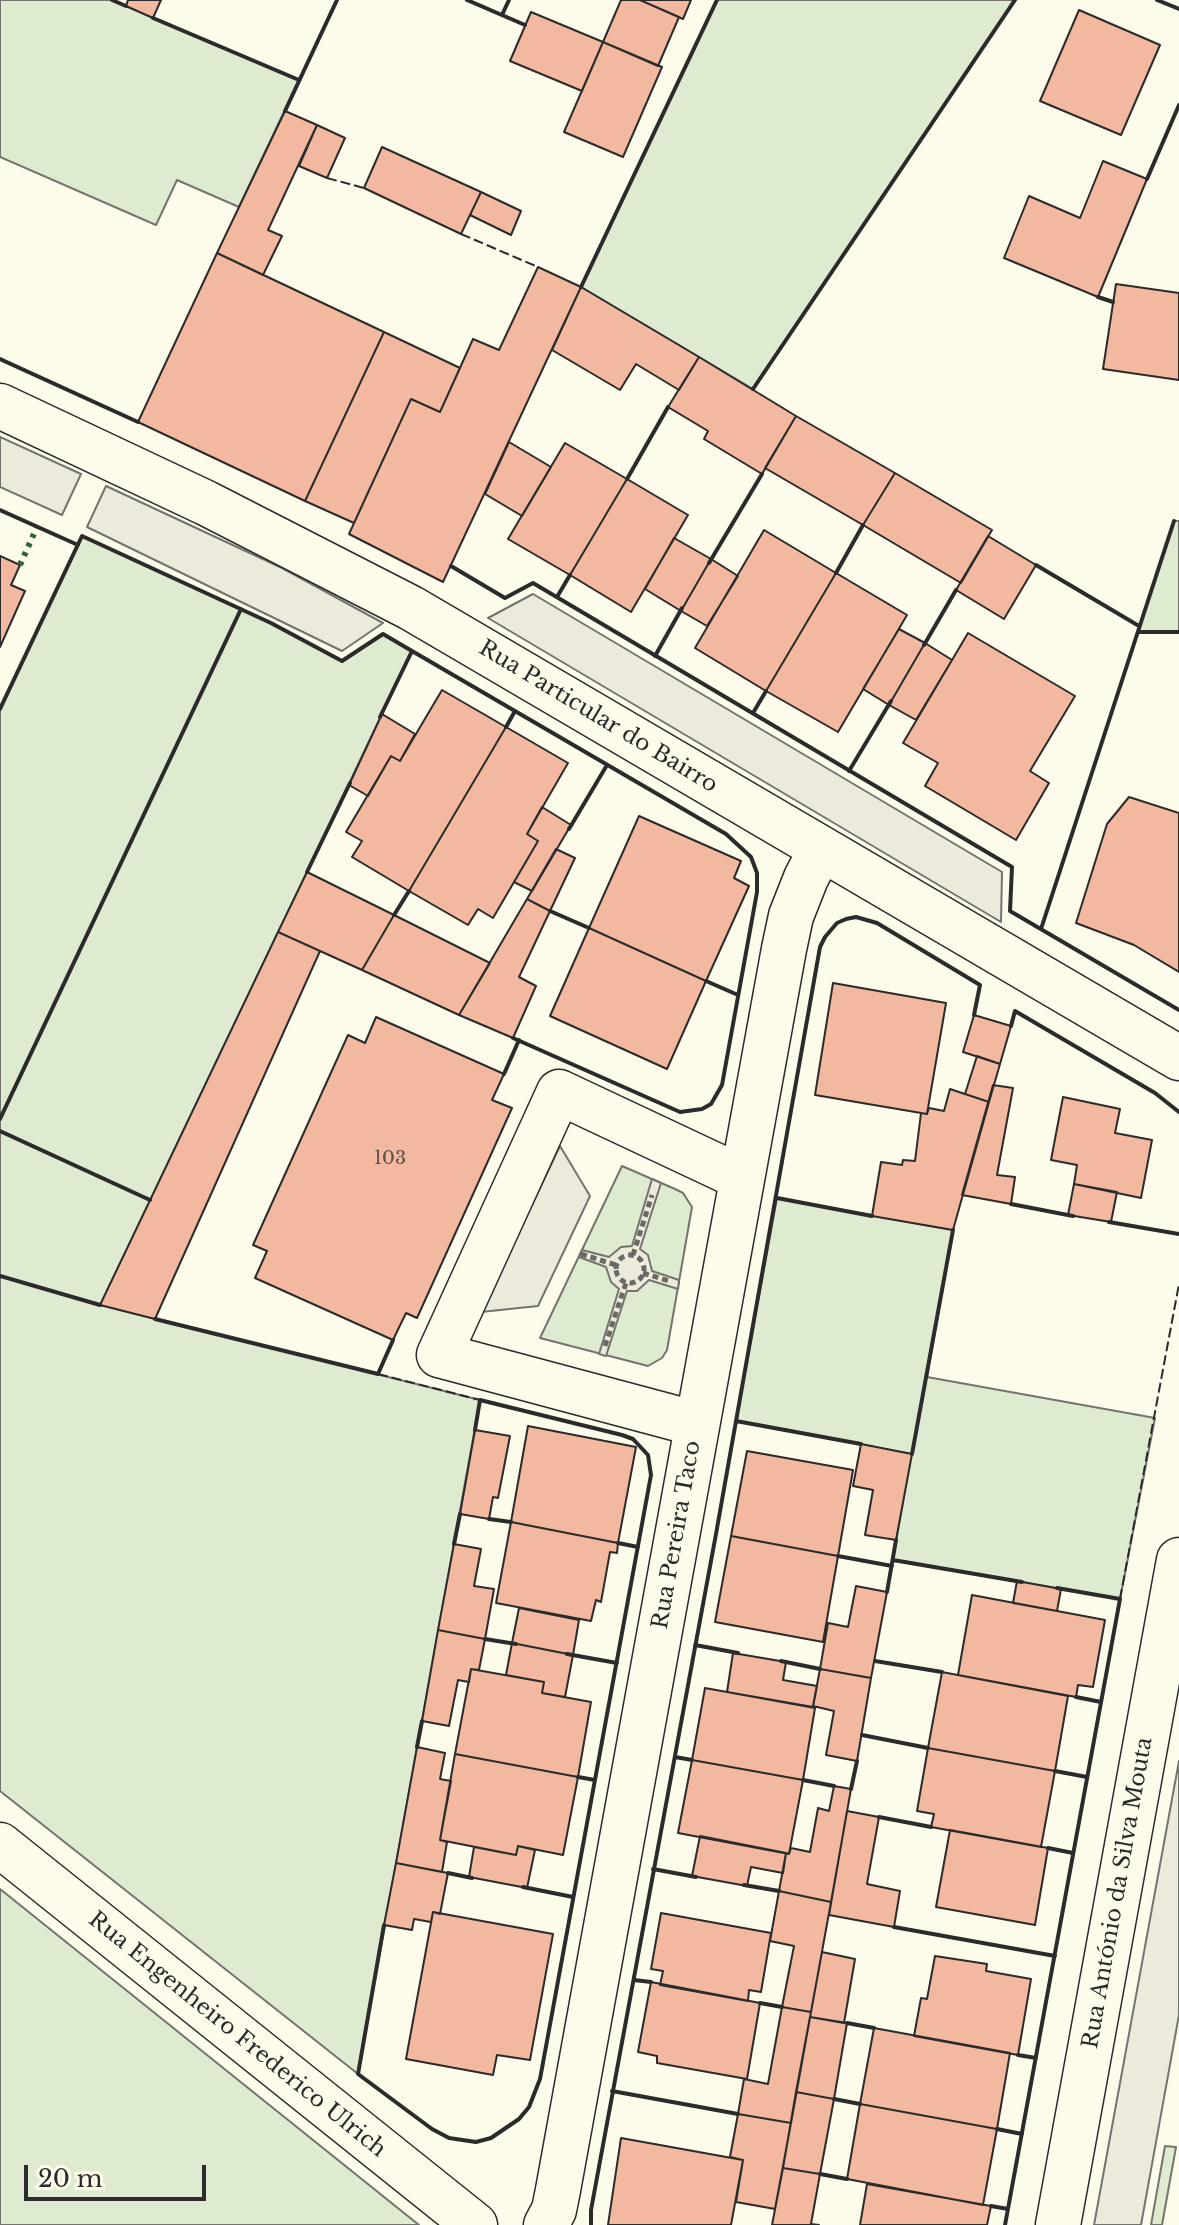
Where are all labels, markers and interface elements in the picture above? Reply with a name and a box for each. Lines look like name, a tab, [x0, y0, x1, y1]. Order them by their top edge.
street label: Rua Particular do Bairro	[474, 635, 722, 799]
house number: 103	[374, 1148, 406, 1170]
street label: Rua Pereira Taco	[647, 1439, 707, 1631]
street label: Rua António da Silva Mouta	[1078, 1735, 1158, 2051]
street label: Rua Engenheiro Frederico Ulrich	[83, 1907, 391, 2163]
scale bar	[28, 2149, 210, 2199]
text: 20 m	[38, 2164, 103, 2193]

